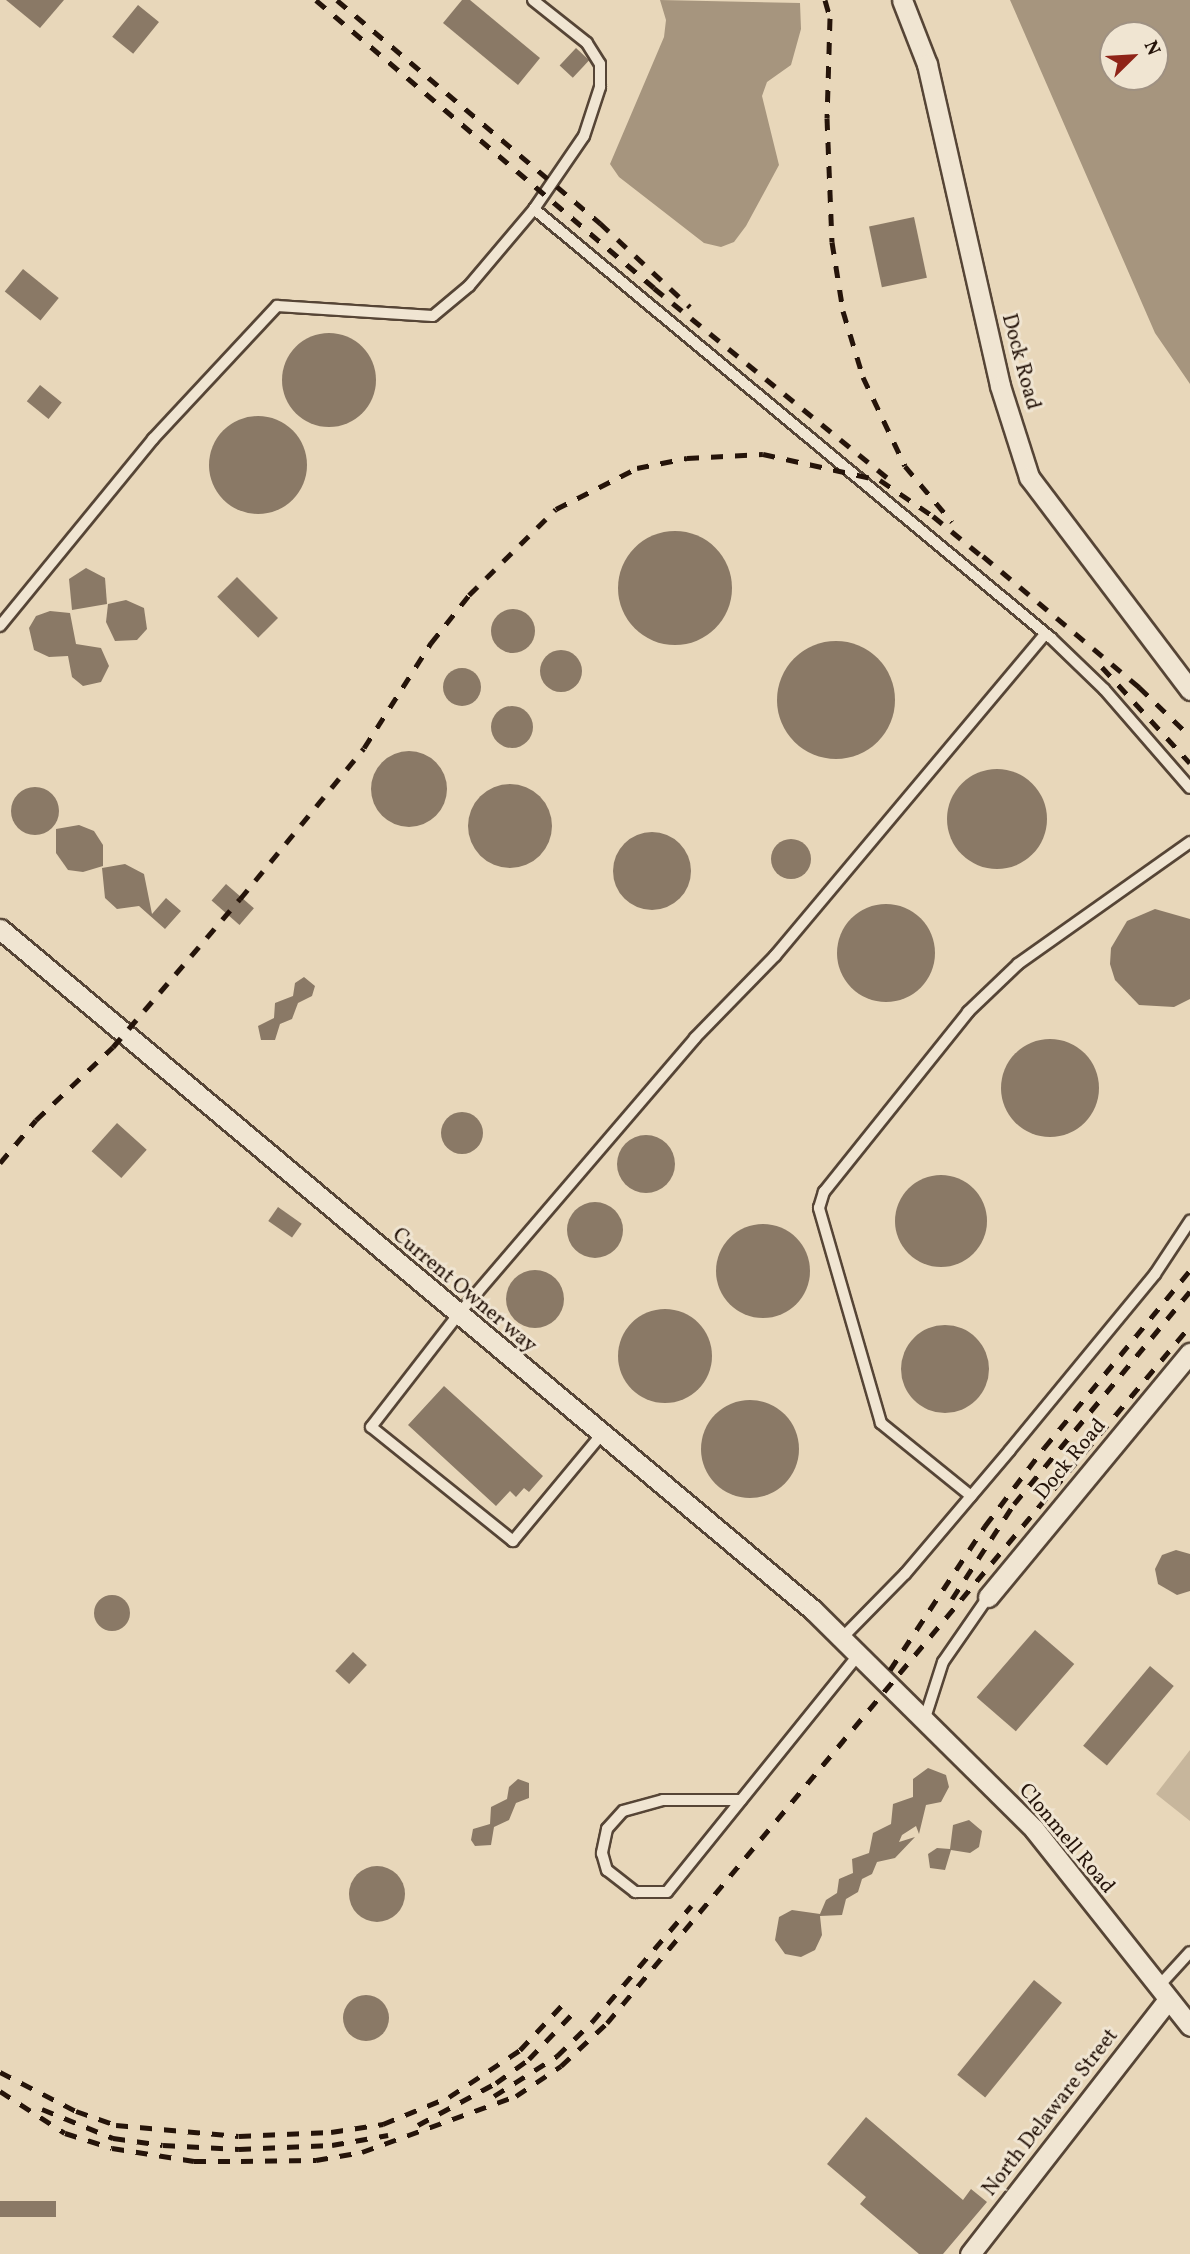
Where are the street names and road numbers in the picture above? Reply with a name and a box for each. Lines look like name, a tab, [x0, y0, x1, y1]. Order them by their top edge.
street label: Dock Road	[995, 311, 1045, 413]
street label: Current Owner way	[386, 1223, 542, 1359]
street label: Dock Road	[1030, 1414, 1112, 1506]
street label: Clonmell Road	[1013, 1779, 1119, 1899]
street label: North Delaware Street	[978, 2024, 1124, 2202]

